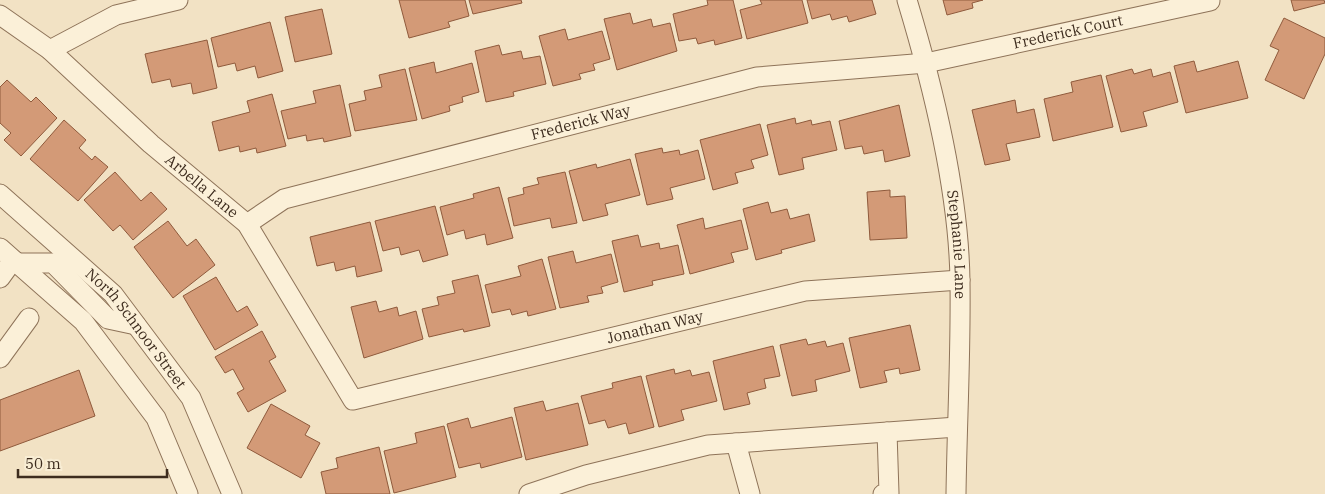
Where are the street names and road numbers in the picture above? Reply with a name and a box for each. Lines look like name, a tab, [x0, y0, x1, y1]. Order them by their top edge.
street label: Frederick Court	[1011, 10, 1125, 53]
street label: Frederick Way	[529, 100, 632, 144]
street label: Arbella Lane	[162, 150, 243, 222]
street label: Stephanie Lane	[943, 188, 970, 299]
street label: North Schnoor Street	[82, 264, 191, 392]
street label: Jonathan Way	[605, 306, 705, 347]

